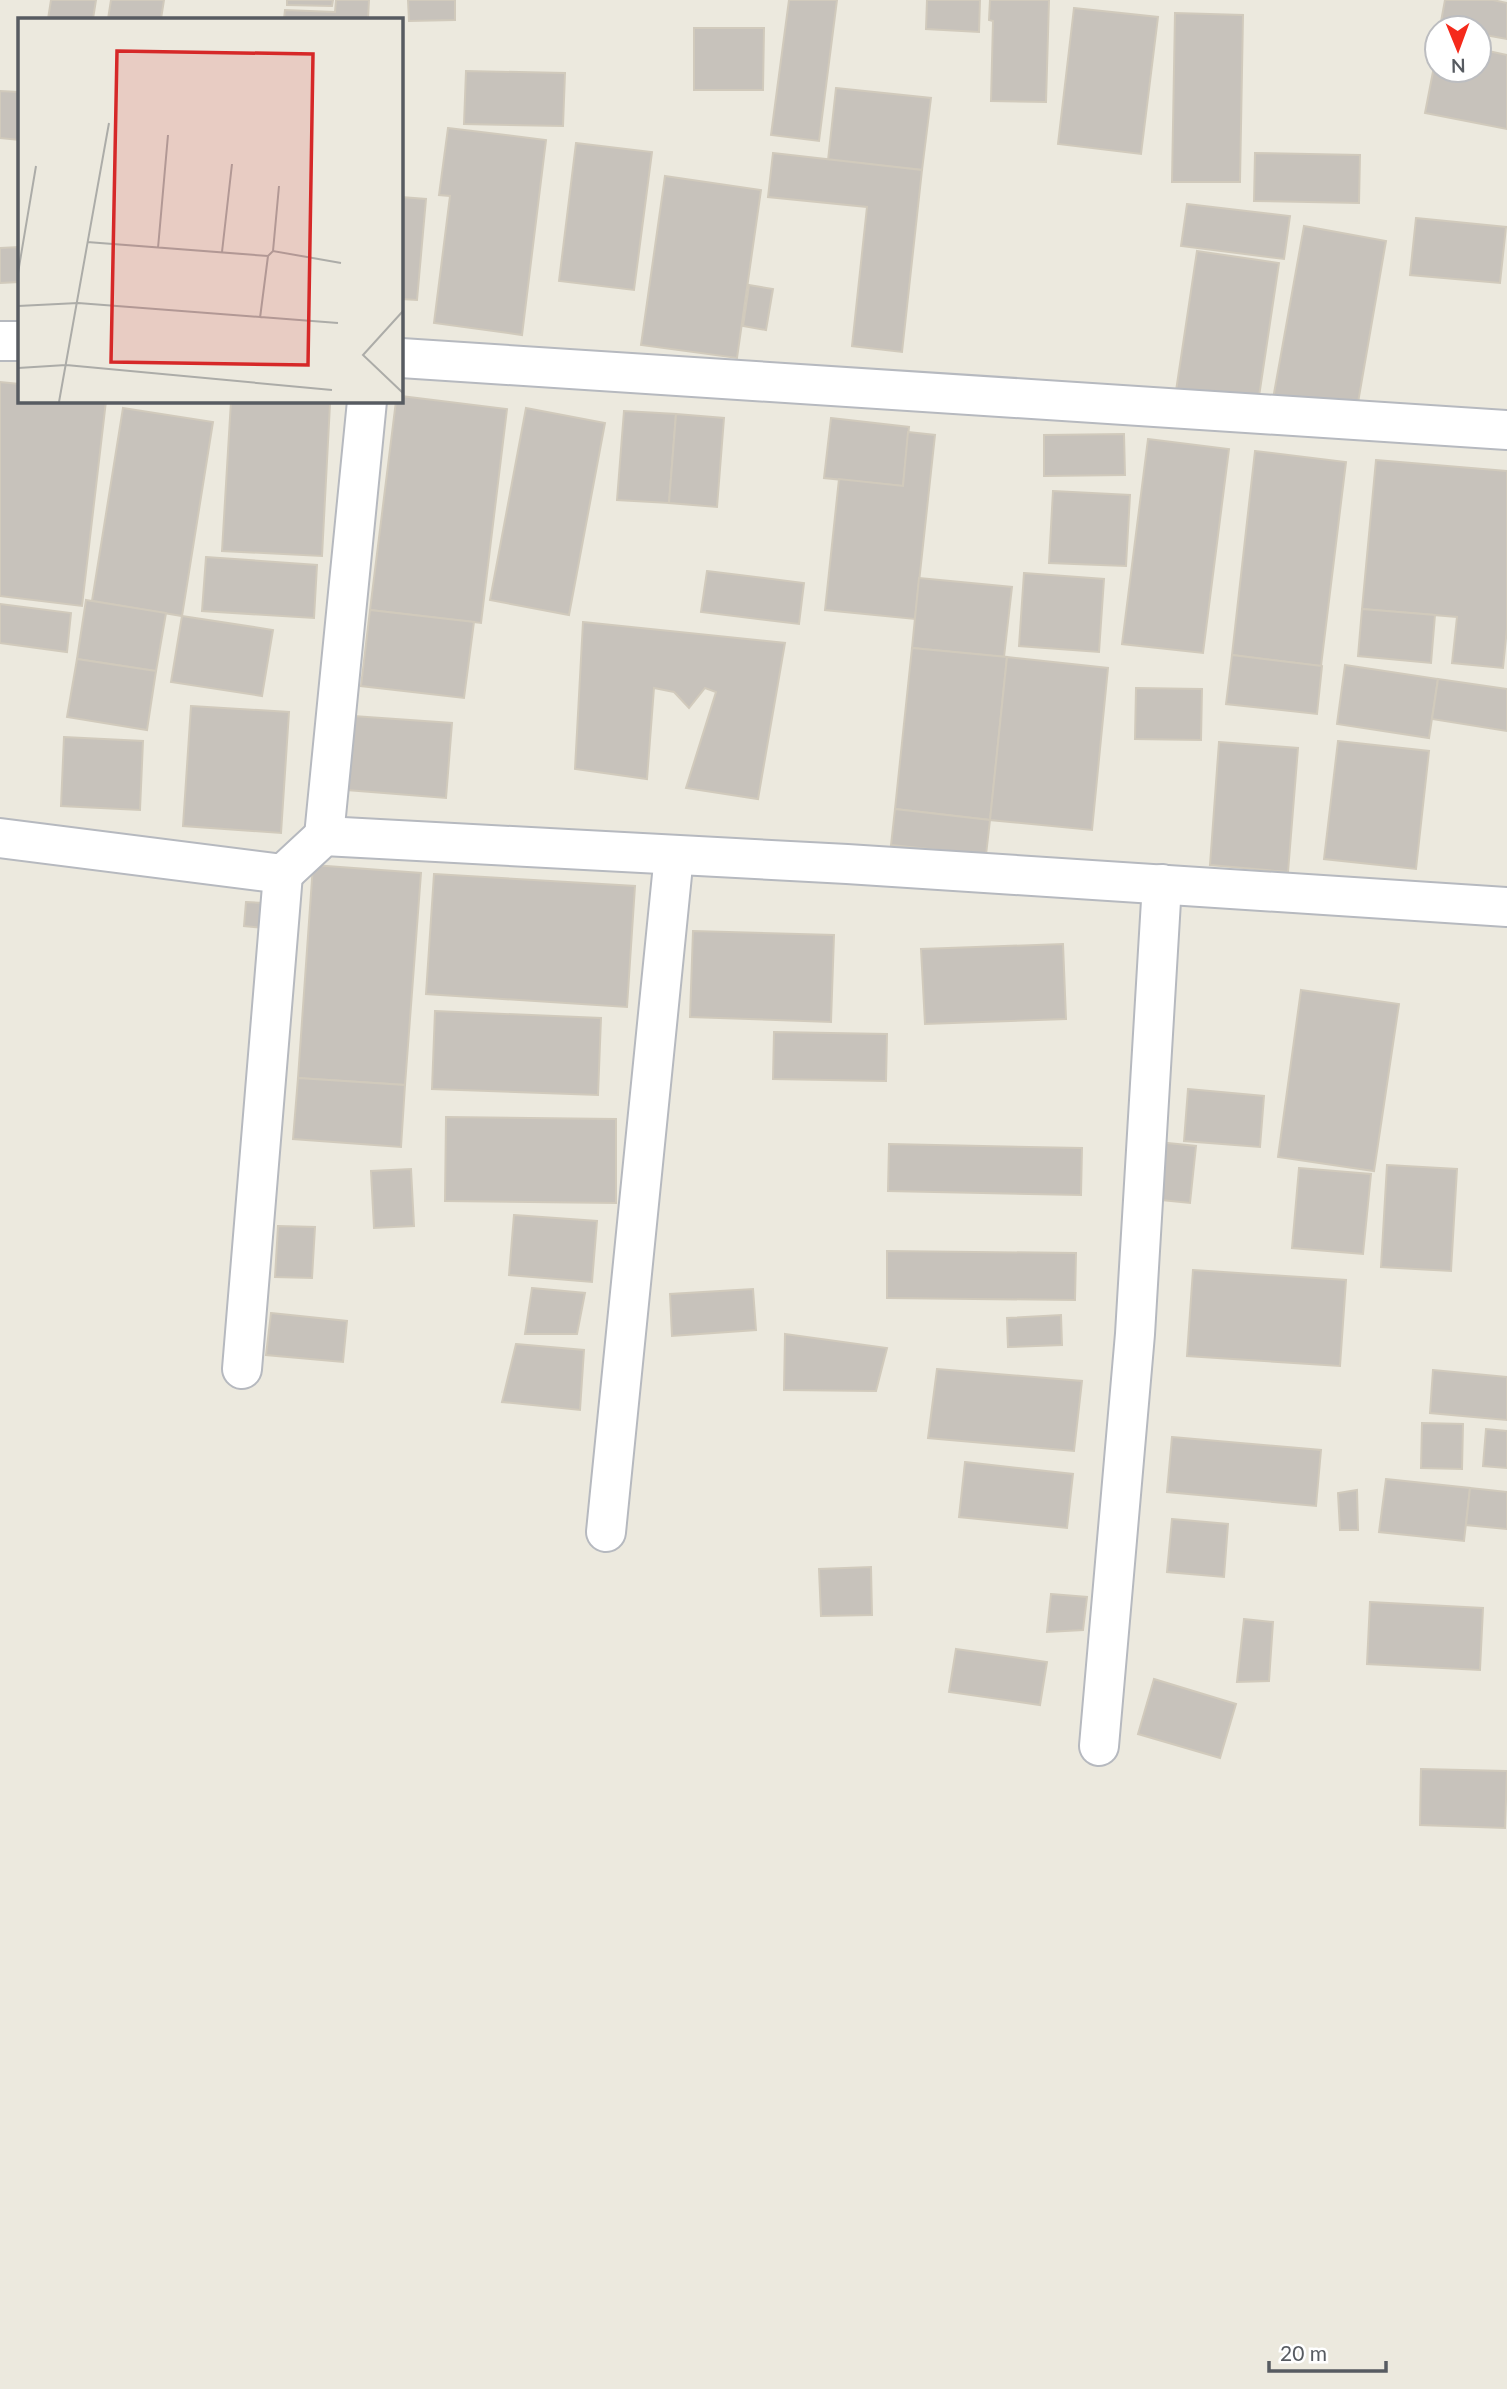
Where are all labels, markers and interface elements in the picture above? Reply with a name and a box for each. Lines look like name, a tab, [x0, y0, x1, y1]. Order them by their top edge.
north arrow	[1423, 14, 1493, 84]
inset map	[18, 18, 402, 402]
text: N	[1451, 55, 1466, 78]
scale bar	[1269, 2330, 1386, 2374]
text: 20 m	[1280, 2340, 1327, 2365]

